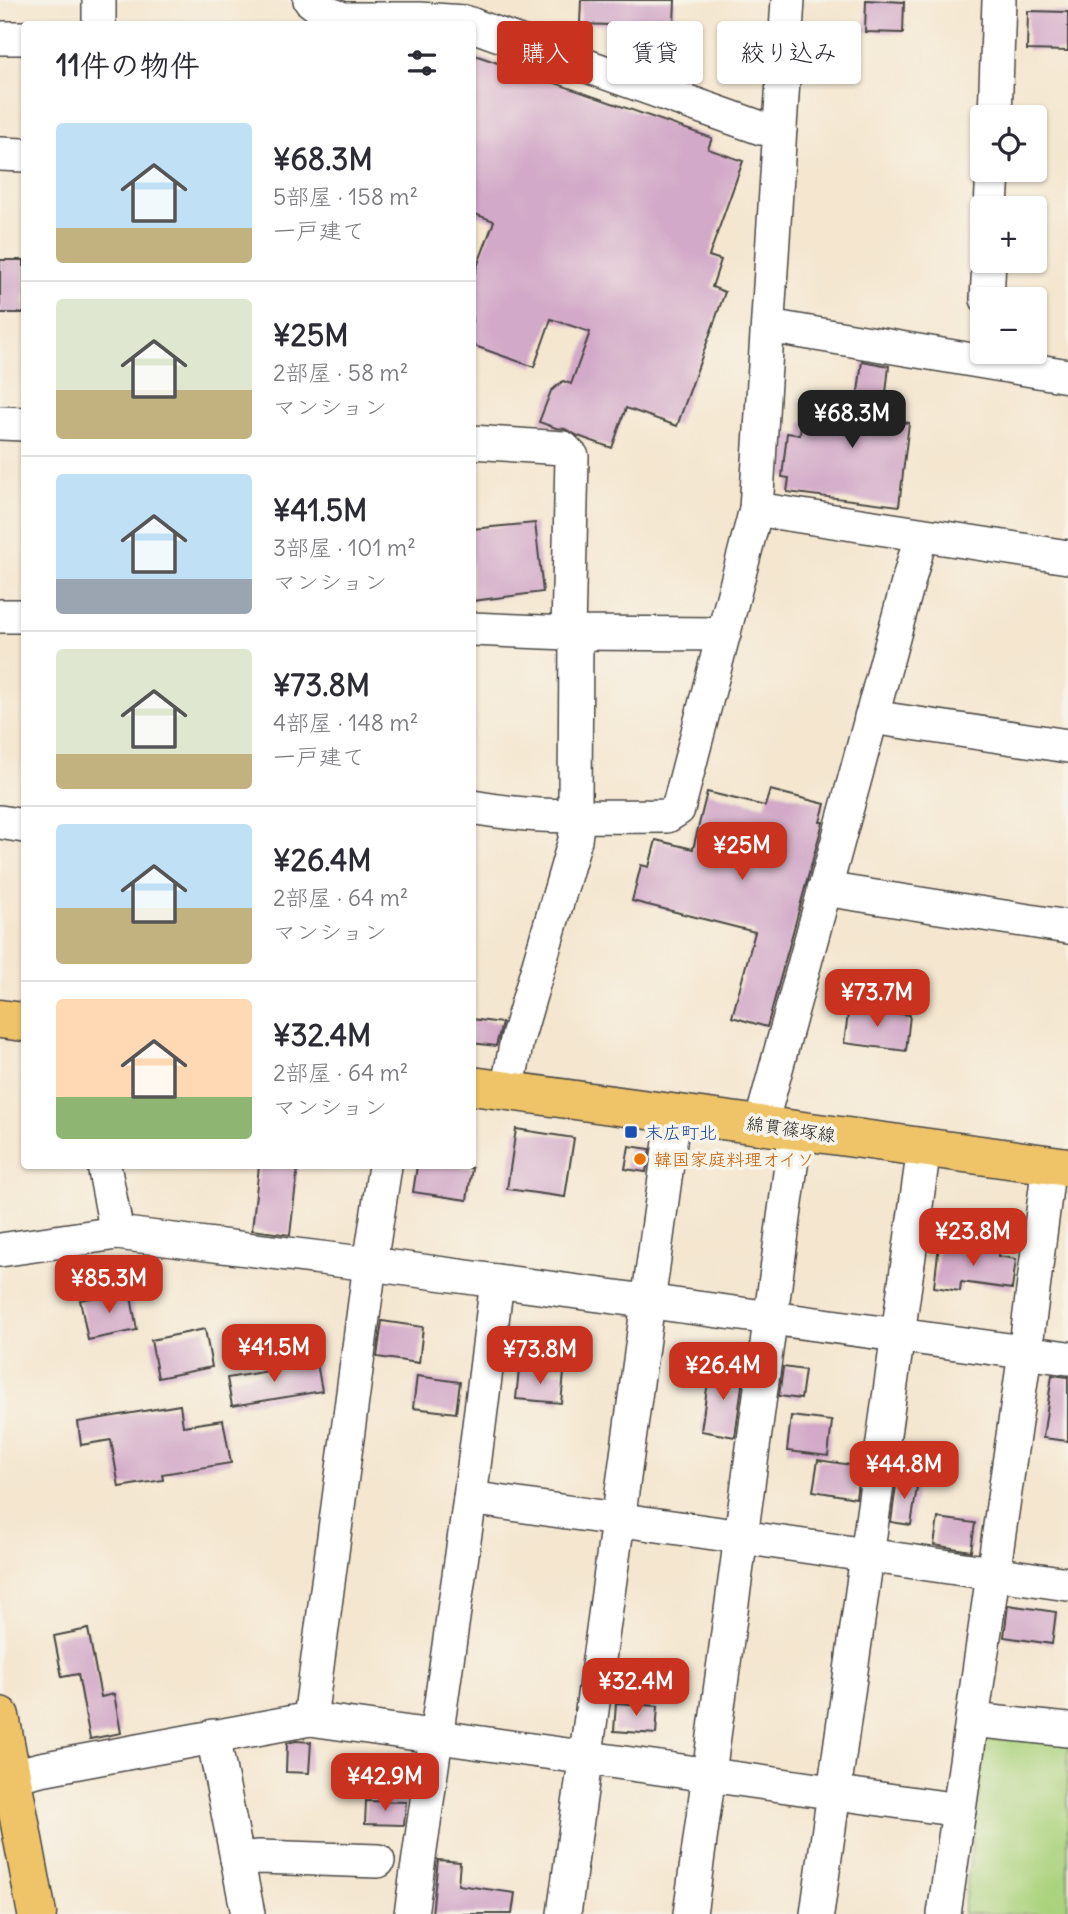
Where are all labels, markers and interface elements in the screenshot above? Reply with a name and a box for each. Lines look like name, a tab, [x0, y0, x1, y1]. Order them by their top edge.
chip: 購入	[497, 21, 593, 84]
chip: 賃貸	[607, 21, 703, 84]
chip: 絞り込み	[717, 21, 861, 84]
icon: filters	[403, 44, 441, 82]
text: 11件の物件	[56, 46, 200, 84]
map controls	[970, 105, 1047, 364]
button: locate	[970, 105, 1047, 182]
text: ¥68.3M	[273, 140, 373, 178]
icon: home	[112, 151, 196, 235]
text: 5部屋 · 158 m²	[273, 182, 418, 211]
button: +	[970, 196, 1047, 273]
text: 一戸建て	[273, 216, 365, 245]
button: −	[970, 287, 1047, 364]
text: ¥25M	[273, 316, 349, 354]
icon: home	[112, 327, 196, 411]
text: 2部屋 · 58 m²	[273, 358, 408, 387]
pin: ¥68.3M	[795, 391, 909, 450]
text: マンション	[273, 392, 387, 421]
text: ¥68.3M	[814, 398, 890, 427]
text: ¥41.5M	[273, 491, 367, 529]
icon: home	[112, 502, 196, 586]
text: 3部屋 · 101 m²	[273, 533, 416, 562]
text: マンション	[273, 567, 387, 596]
text: ¥73.8M	[273, 666, 370, 704]
icon: home	[112, 677, 196, 761]
text: 4部屋 · 148 m²	[273, 708, 418, 737]
text: 一戸建て	[273, 742, 365, 771]
pin: ¥25M	[701, 822, 783, 882]
text: ¥25M	[713, 830, 771, 859]
text: ¥26.4M	[273, 841, 372, 879]
icon: home	[112, 852, 196, 936]
text: 2部屋 · 64 m²	[273, 883, 408, 912]
text: マンション	[273, 917, 387, 946]
pin: ¥73.7M	[820, 970, 934, 1029]
text: ¥73.7M	[841, 977, 913, 1006]
text: ¥32.4M	[273, 1016, 371, 1054]
icon: home	[112, 1027, 196, 1111]
text: 2部屋 · 64 m²	[273, 1058, 408, 1087]
text: マンション	[273, 1092, 387, 1121]
street label: 綿貫篠塚線	[745, 1111, 837, 1147]
place label: 末広町北	[645, 1121, 717, 1144]
marker: 末広町北	[623, 1124, 639, 1140]
place label: 韓国家庭料理オイソ	[654, 1148, 815, 1171]
marker: 韓国家庭料理オイソ	[632, 1151, 648, 1167]
pin: ¥23.8M	[916, 1208, 1030, 1268]
text: ¥23.8M	[935, 1216, 1011, 1245]
pin: ¥85.3M	[52, 1256, 166, 1315]
text: ¥85.3M	[71, 1263, 147, 1292]
pin: ¥41.5M	[217, 1324, 331, 1384]
pin: ¥73.8M	[483, 1326, 597, 1386]
text: ¥41.5M	[238, 1332, 310, 1361]
text: ¥73.8M	[503, 1334, 577, 1363]
pin: ¥26.4M	[666, 1342, 780, 1402]
text: ¥26.4M	[685, 1350, 761, 1379]
pin: ¥44.8M	[847, 1442, 961, 1501]
text: ¥44.8M	[866, 1449, 942, 1478]
pin: ¥32.4M	[579, 1658, 693, 1718]
text: ¥32.4M	[598, 1666, 674, 1695]
pin: ¥42.9M	[328, 1754, 442, 1813]
text: ¥42.9M	[347, 1761, 423, 1790]

